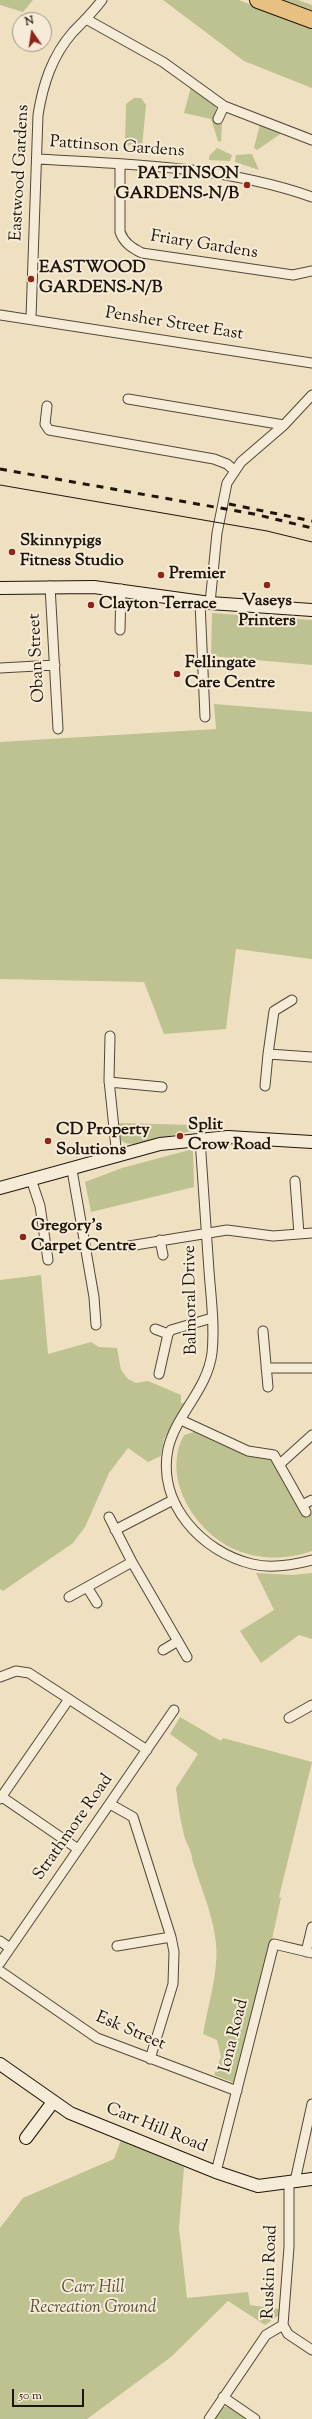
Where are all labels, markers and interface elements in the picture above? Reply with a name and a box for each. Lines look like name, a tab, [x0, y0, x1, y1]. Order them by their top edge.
north arrow	[12, 12, 52, 52]
text: N	[23, 12, 36, 30]
street label: Eastwood Gardens	[7, 104, 35, 242]
street label: Pattinson Gardens	[49, 133, 185, 163]
place label: PATTINSON GARDENS-N/B	[116, 165, 239, 205]
marker: PATTINSON GARDENS-N/B	[242, 180, 252, 190]
street label: Friary Gardens	[149, 227, 259, 265]
place label: EASTWOOD GARDENS-N/B	[39, 259, 162, 299]
marker: EASTWOOD GARDENS-N/B	[26, 274, 36, 284]
street label: Pensher Street East	[104, 304, 244, 346]
place label: Skinnypigs Fitness Studio	[20, 532, 124, 572]
marker: Skinnypigs Fitness Studio	[7, 547, 17, 557]
place label: Premier	[169, 565, 226, 585]
marker: Premier	[156, 570, 166, 580]
marker: Vaseys Printers	[262, 580, 272, 590]
place label: Vaseys Printers	[238, 592, 296, 632]
place label: Clayton Terrace	[99, 595, 217, 615]
marker: Clayton Terrace	[86, 600, 96, 610]
street label: Oban Street	[25, 613, 51, 703]
place label: Fellingate Care Centre	[185, 654, 275, 694]
marker: Fellingate Care Centre	[172, 669, 182, 679]
place label: Split Crow Road	[188, 1116, 271, 1156]
place label: CD Property Solutions	[56, 1121, 150, 1161]
marker: Split Crow Road	[175, 1131, 185, 1141]
marker: CD Property Solutions	[43, 1136, 53, 1146]
place label: Gregory's Carpet Centre	[31, 1217, 136, 1257]
marker: Gregory's Carpet Centre	[18, 1232, 28, 1242]
street label: Balmoral Drive	[181, 1245, 203, 1355]
street label: Strathmore Road	[30, 1771, 118, 1885]
street label: Iona Road	[216, 1997, 254, 2075]
street label: Esk Street	[92, 2008, 168, 2056]
street label: Carr Hill Road	[103, 2099, 209, 2159]
street label: Ruskin Road	[259, 2225, 283, 2319]
park label: Carr Hill Recreation Ground	[30, 2279, 156, 2319]
scale bar	[14, 2381, 86, 2407]
text: 50 m	[19, 2387, 42, 2405]

